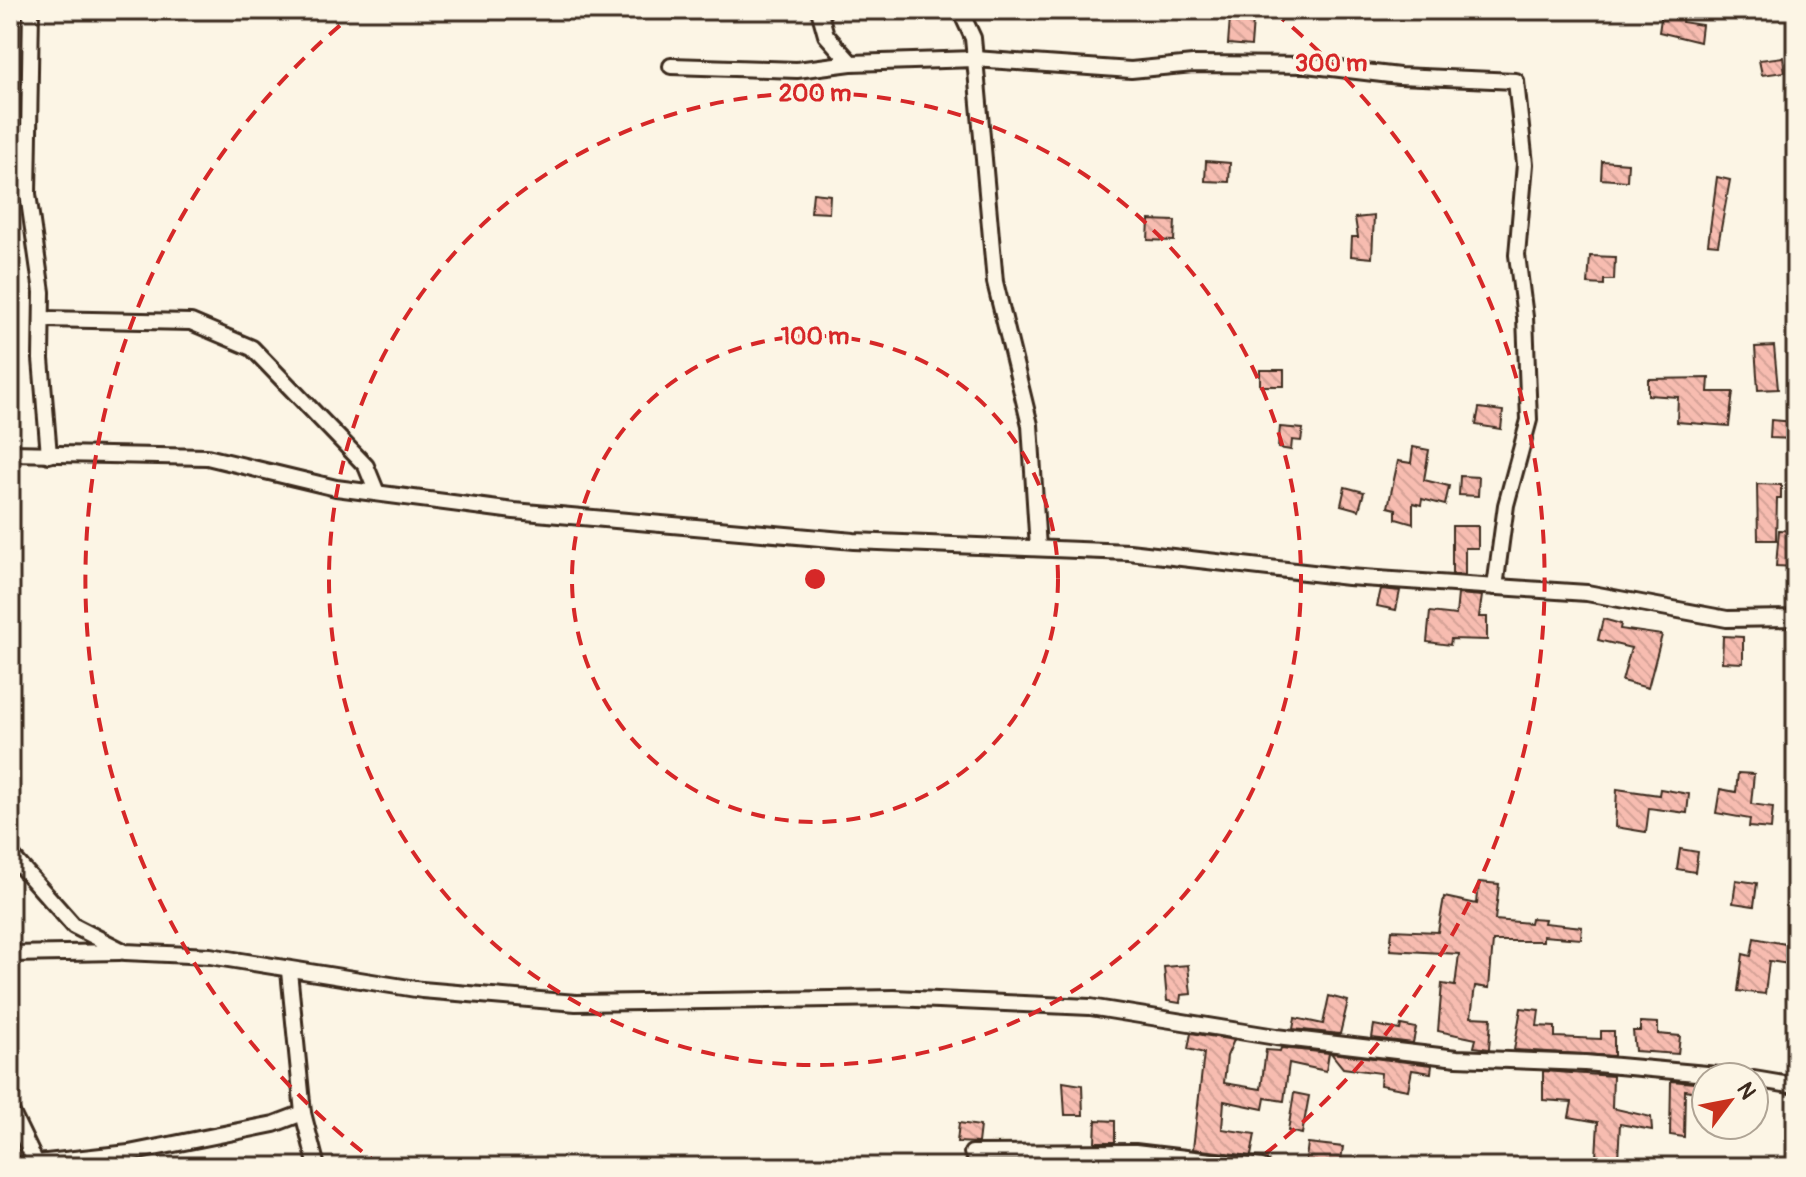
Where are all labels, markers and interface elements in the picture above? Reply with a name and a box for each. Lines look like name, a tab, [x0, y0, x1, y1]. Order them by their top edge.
text: 300 m	[1295, 49, 1367, 78]
text: 200 m	[779, 79, 851, 108]
text: 100 m	[781, 322, 849, 351]
centre of rings	[801, 565, 829, 593]
north arrow	[1690, 1061, 1770, 1141]
text: N	[1730, 1077, 1762, 1105]

